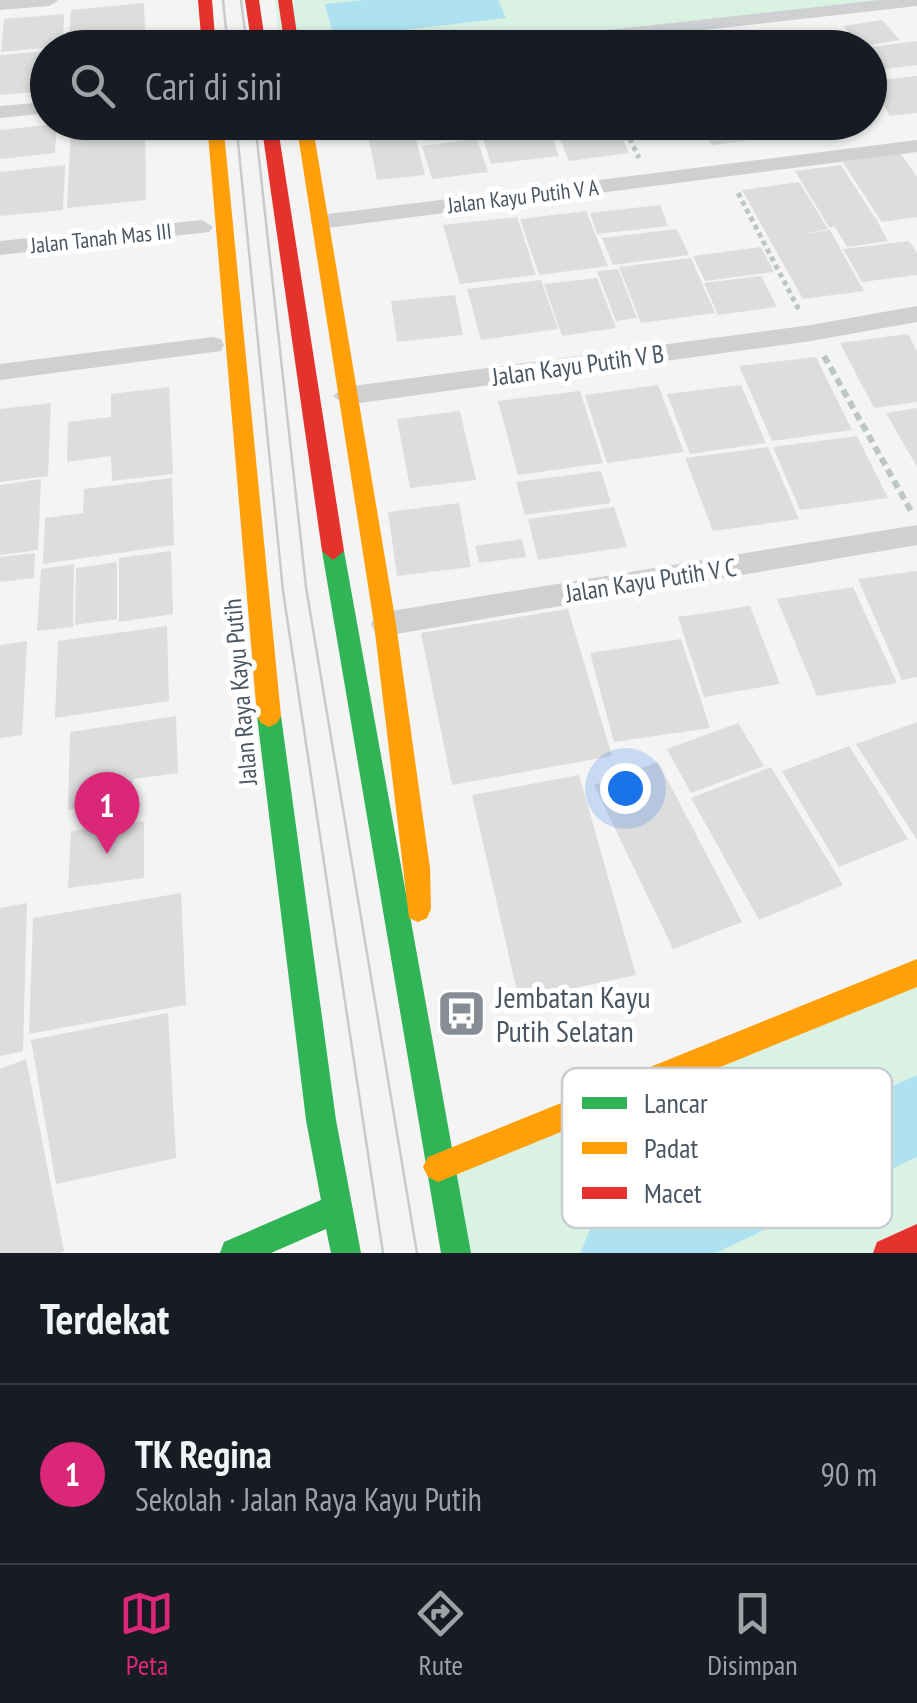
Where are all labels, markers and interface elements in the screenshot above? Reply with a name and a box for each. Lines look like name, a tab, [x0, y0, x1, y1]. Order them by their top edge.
search box	[30, 30, 887, 140]
icon: search	[65, 58, 120, 113]
text: Cari di sini	[145, 61, 283, 110]
street label: Jalan Kayu Putih V A	[445, 173, 601, 219]
street label: Jalan Tanah Mas III	[28, 217, 173, 259]
street label: Jalan Kayu Putih V B	[489, 337, 666, 393]
street label: Jalan Kayu Putih V C	[562, 551, 739, 609]
street label: Jalan Raya Kayu Putih	[216, 597, 264, 788]
your location	[600, 763, 651, 814]
pin: 1	[74, 772, 140, 854]
place label: Jembatan Kayu Putih Selatan	[495, 977, 650, 1050]
bus stop icon: Jembatan Kayu Putih Selatan	[435, 987, 487, 1039]
legend	[562, 1068, 892, 1228]
text: Lancar	[644, 1084, 708, 1121]
text: Padat	[644, 1129, 698, 1166]
text: Macet	[644, 1174, 702, 1211]
text: Terdekat	[40, 1291, 169, 1346]
text: TK Regina	[135, 1429, 272, 1478]
text: 1	[65, 1453, 80, 1495]
text: 90 m	[821, 1453, 877, 1495]
text: Sekolah · Jalan Raya Kayu Putih	[135, 1478, 482, 1520]
tab: Peta	[119, 1586, 174, 1683]
tab: Rute	[413, 1586, 468, 1683]
tab: Disimpan	[707, 1586, 798, 1683]

